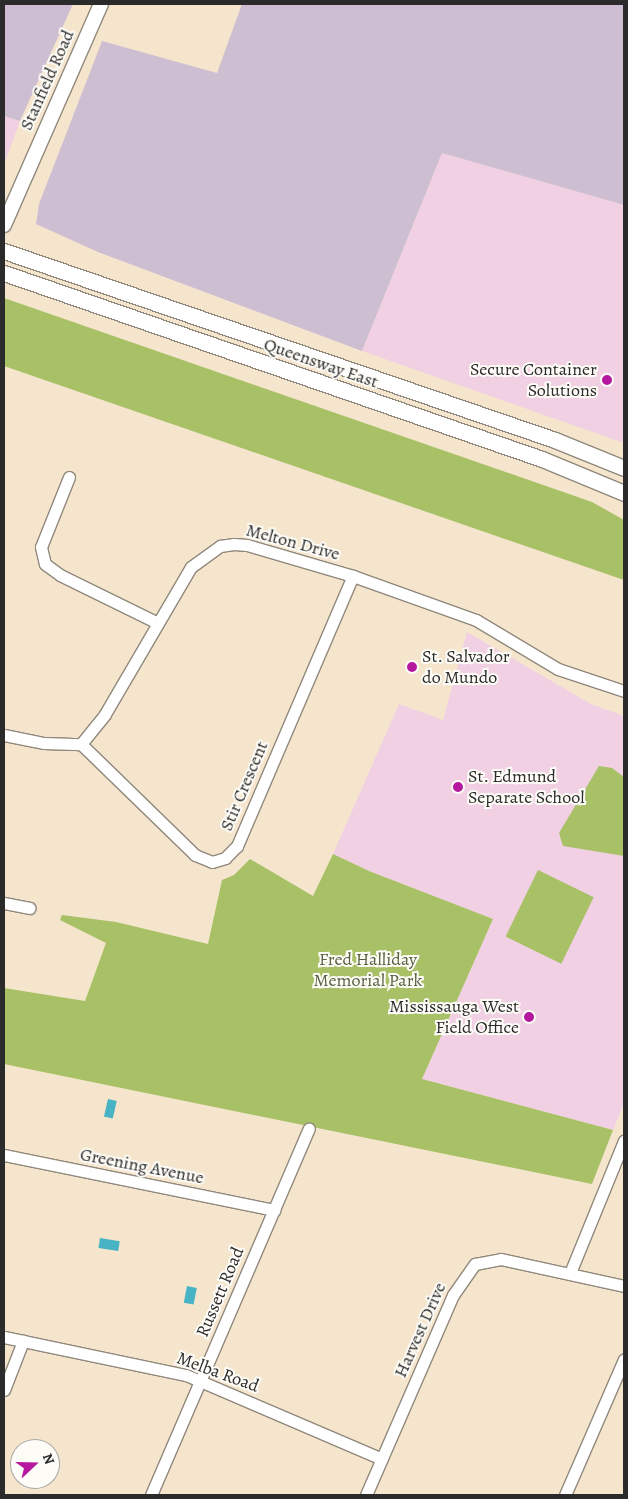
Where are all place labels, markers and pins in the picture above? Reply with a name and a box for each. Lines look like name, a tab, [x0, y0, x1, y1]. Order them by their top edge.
place label: Secure Container Solutions	[470, 359, 597, 402]
marker: Secure Container Solutions	[601, 374, 613, 386]
place label: St. Salvador do Mundo	[422, 646, 510, 689]
marker: St. Salvador do Mundo	[406, 661, 418, 673]
place label: St. Edmund Separate School	[468, 766, 585, 809]
marker: St. Edmund Separate School	[452, 781, 464, 793]
place label: Mississauga West Field Office	[389, 996, 519, 1038]
marker: Mississauga West Field Office	[523, 1011, 535, 1023]

